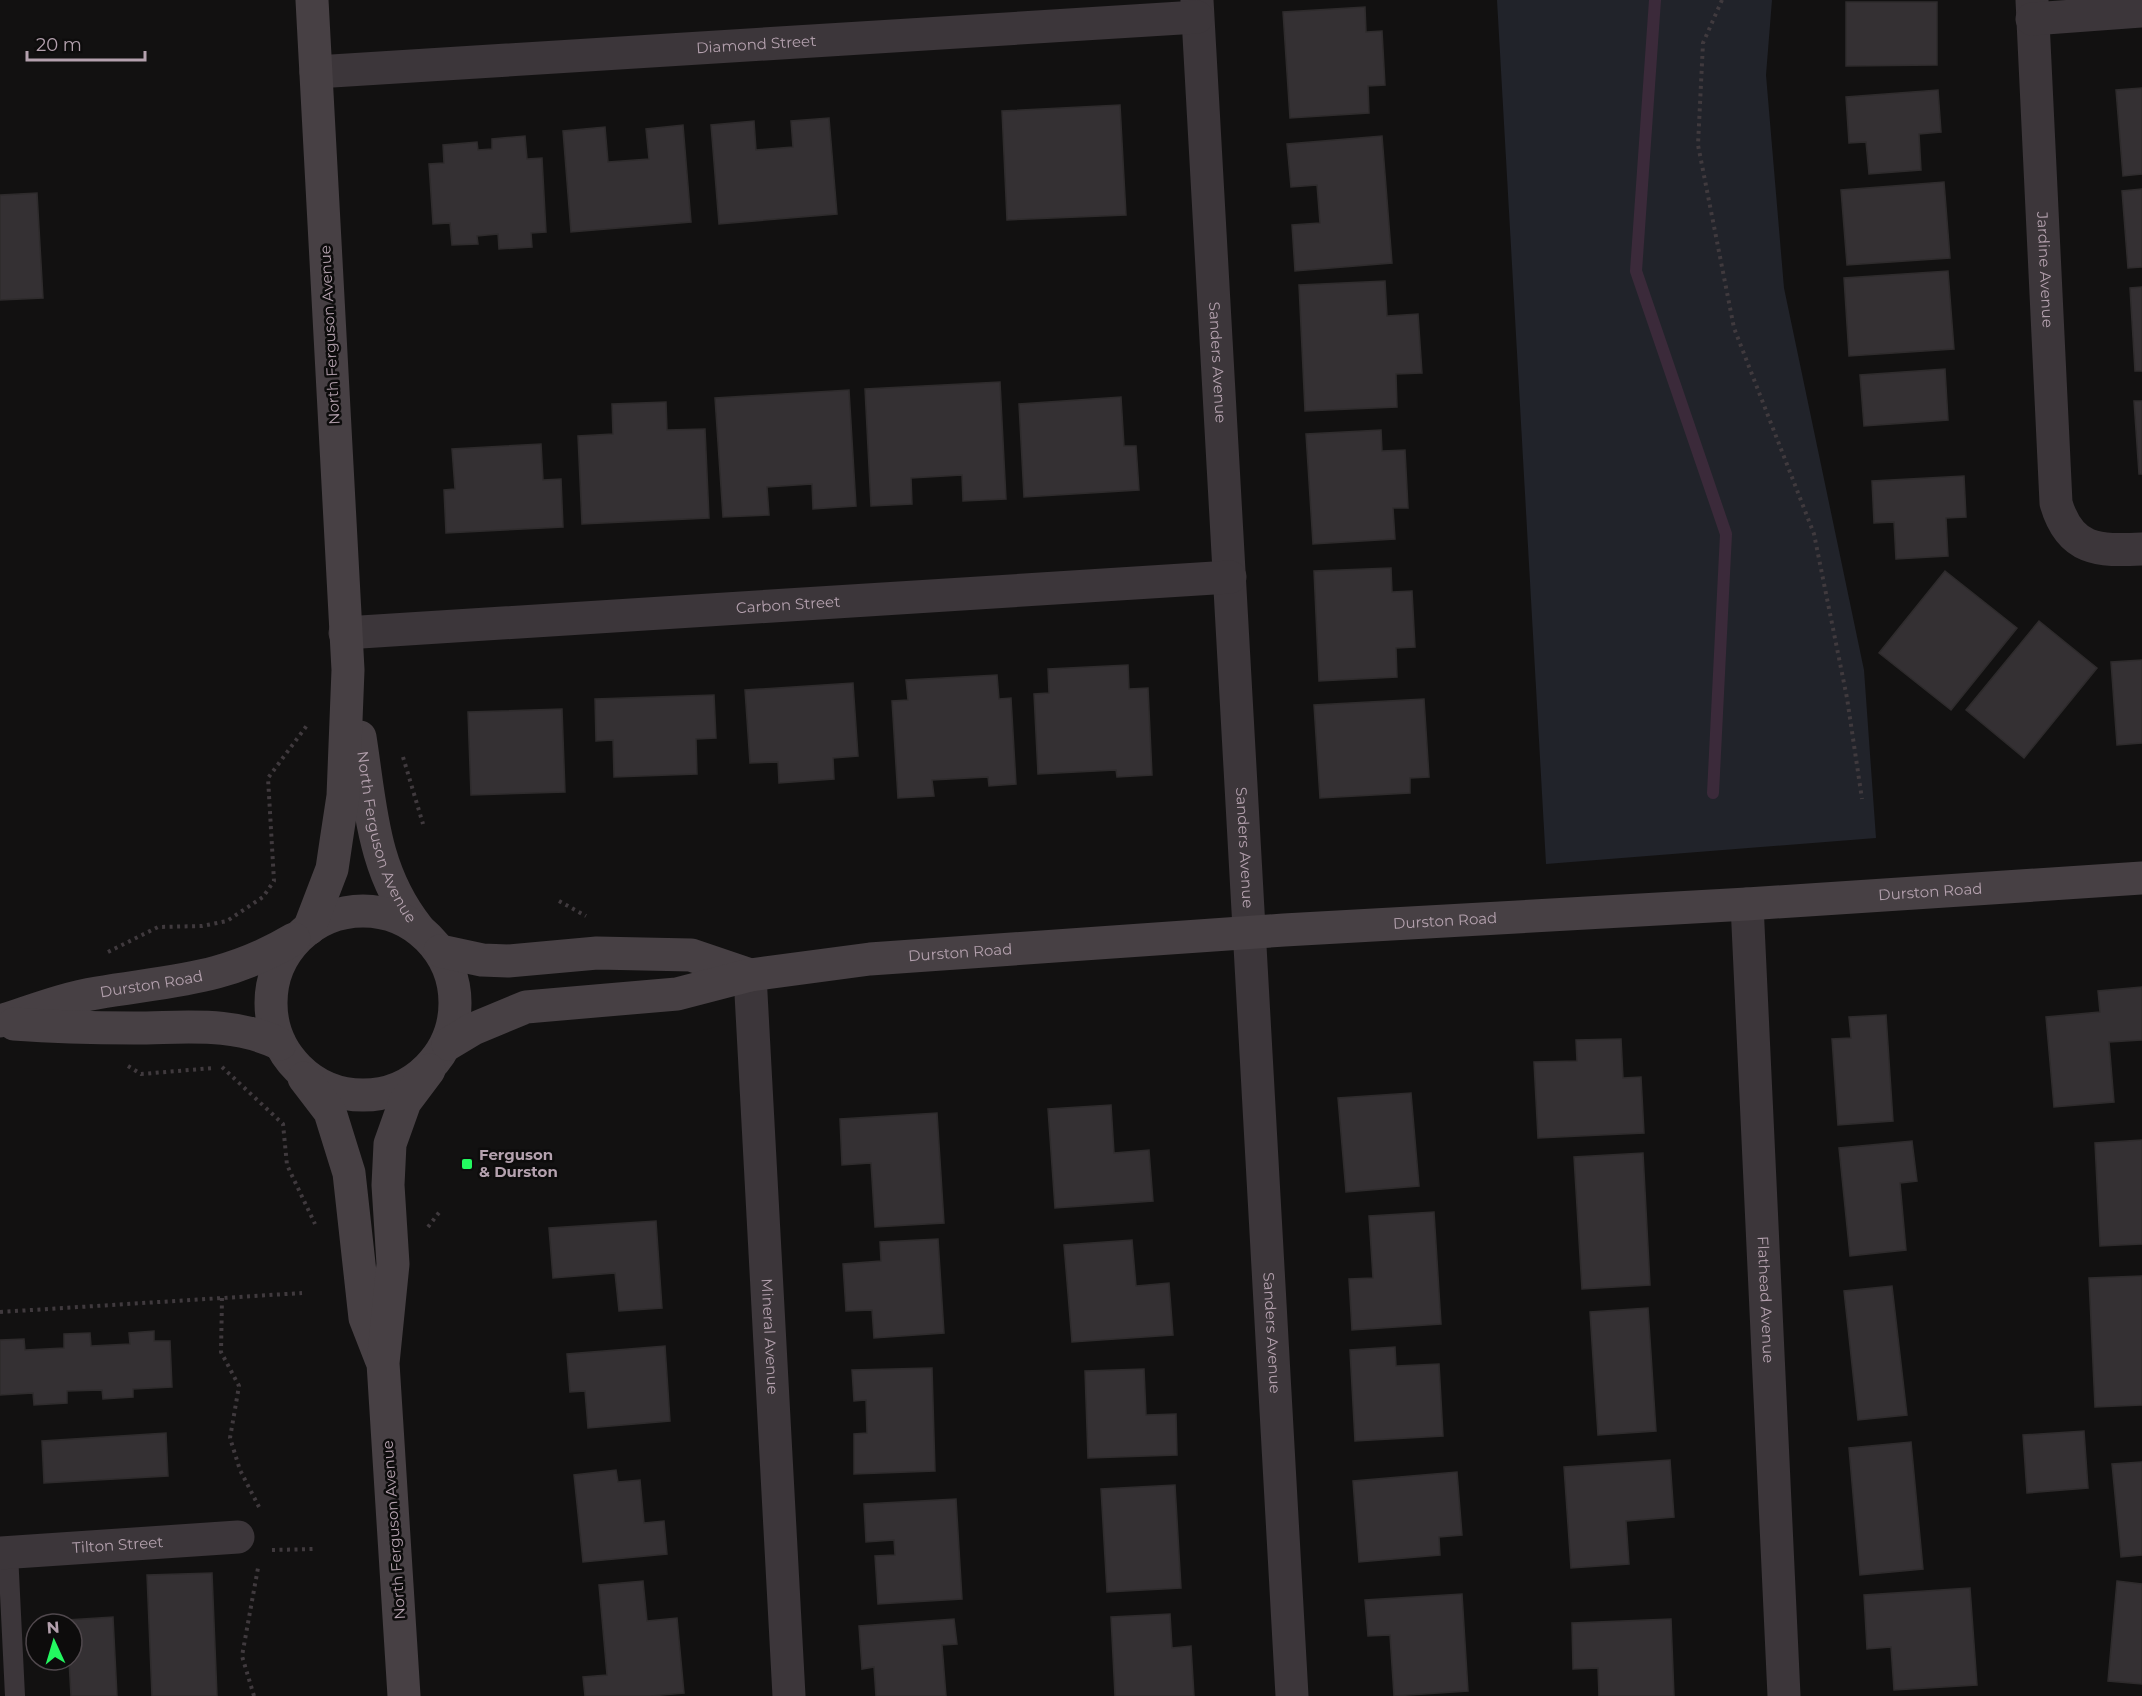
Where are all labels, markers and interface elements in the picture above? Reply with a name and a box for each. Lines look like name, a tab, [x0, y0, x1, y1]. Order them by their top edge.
scale bar	[27, 24, 146, 62]
street label: Diamond Street	[696, 31, 817, 57]
text: 20 m	[36, 34, 82, 56]
street label: Jardine Avenue	[2033, 210, 2058, 328]
street label: North Ferguson Avenue	[315, 245, 344, 425]
street label: Sanders Avenue	[1205, 301, 1231, 424]
street label: Carbon Street	[735, 592, 841, 617]
street label: North Ferguson Avenue	[353, 750, 421, 926]
street label: Sanders Avenue	[1232, 787, 1258, 909]
street label: Durston Road	[1878, 879, 1983, 904]
street label: Durston Road	[1392, 908, 1498, 933]
street label: Durston Road	[907, 939, 1013, 965]
street label: Durston Road	[98, 966, 205, 1001]
place label: Ferguson & Durston	[479, 1145, 558, 1181]
marker: Ferguson & Durston	[460, 1157, 474, 1171]
street label: Flathead Avenue	[1754, 1236, 1778, 1363]
street label: Sanders Avenue	[1259, 1272, 1285, 1394]
street label: Mineral Avenue	[757, 1278, 783, 1395]
street label: North Ferguson Avenue	[378, 1440, 409, 1620]
street label: Tilton Street	[72, 1532, 164, 1557]
north arrow	[24, 1612, 84, 1672]
text: N	[46, 1618, 60, 1637]

